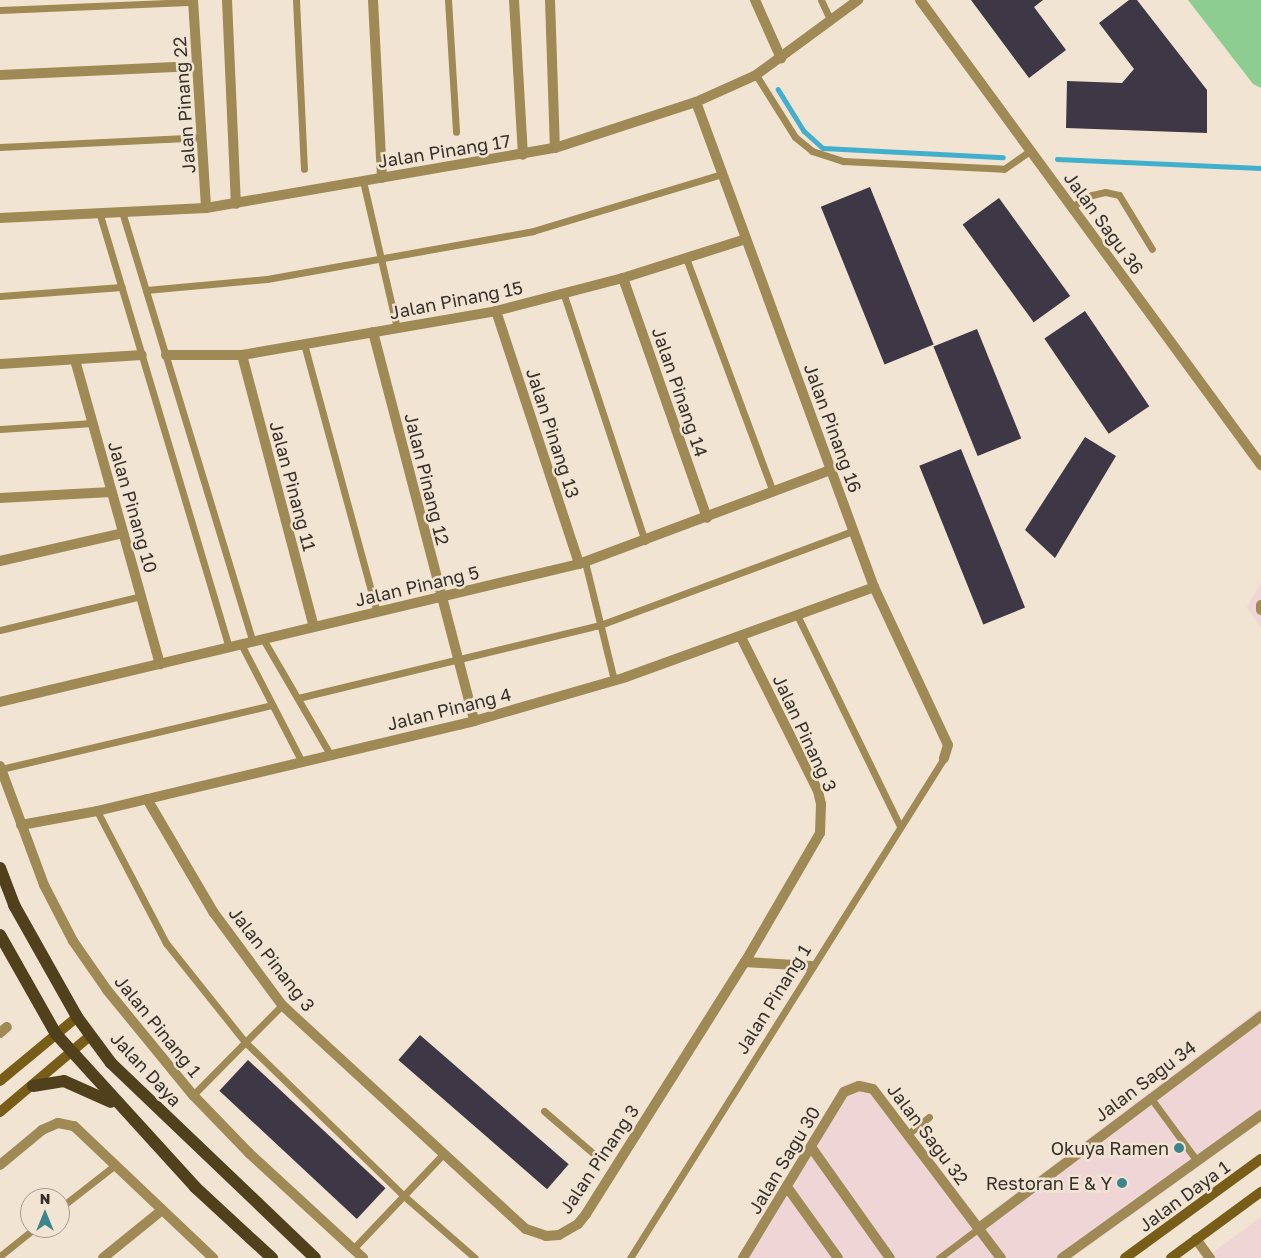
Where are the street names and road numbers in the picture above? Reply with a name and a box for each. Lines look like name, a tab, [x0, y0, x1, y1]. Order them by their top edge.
street label: Jalan Pinang 22	[168, 36, 200, 174]
street label: Jalan Pinang 17	[376, 130, 512, 172]
street label: Jalan Sagu 36	[1060, 168, 1148, 278]
street label: Jalan Pinang 15	[388, 276, 524, 324]
street label: Jalan Pinang 14	[648, 324, 712, 460]
street label: Jalan Pinang 16	[800, 361, 866, 495]
street label: Jalan Pinang 13	[522, 365, 584, 501]
street label: Jalan Pinang 12	[400, 411, 454, 547]
street label: Jalan Pinang 11	[265, 419, 321, 553]
street label: Jalan Pinang 10	[104, 439, 162, 575]
street label: Jalan Pinang 5	[353, 561, 481, 611]
street label: Jalan Pinang 3	[768, 671, 842, 795]
street label: Jalan Pinang 4	[385, 683, 513, 735]
street label: Jalan Pinang 3	[224, 902, 320, 1016]
street label: Jalan Pinang 1	[731, 940, 815, 1058]
street label: Jalan Pinang 1	[110, 971, 206, 1081]
street label: Jalan Daya	[106, 1027, 186, 1111]
street label: Jalan Sagu 34	[1090, 1036, 1200, 1126]
street label: Jalan Sagu 32	[883, 1079, 973, 1189]
street label: Jalan Pinang 3	[555, 1100, 643, 1218]
street label: Jalan Sagu 30	[743, 1102, 825, 1218]
street label: Jalan Daya 1	[1134, 1156, 1234, 1236]

